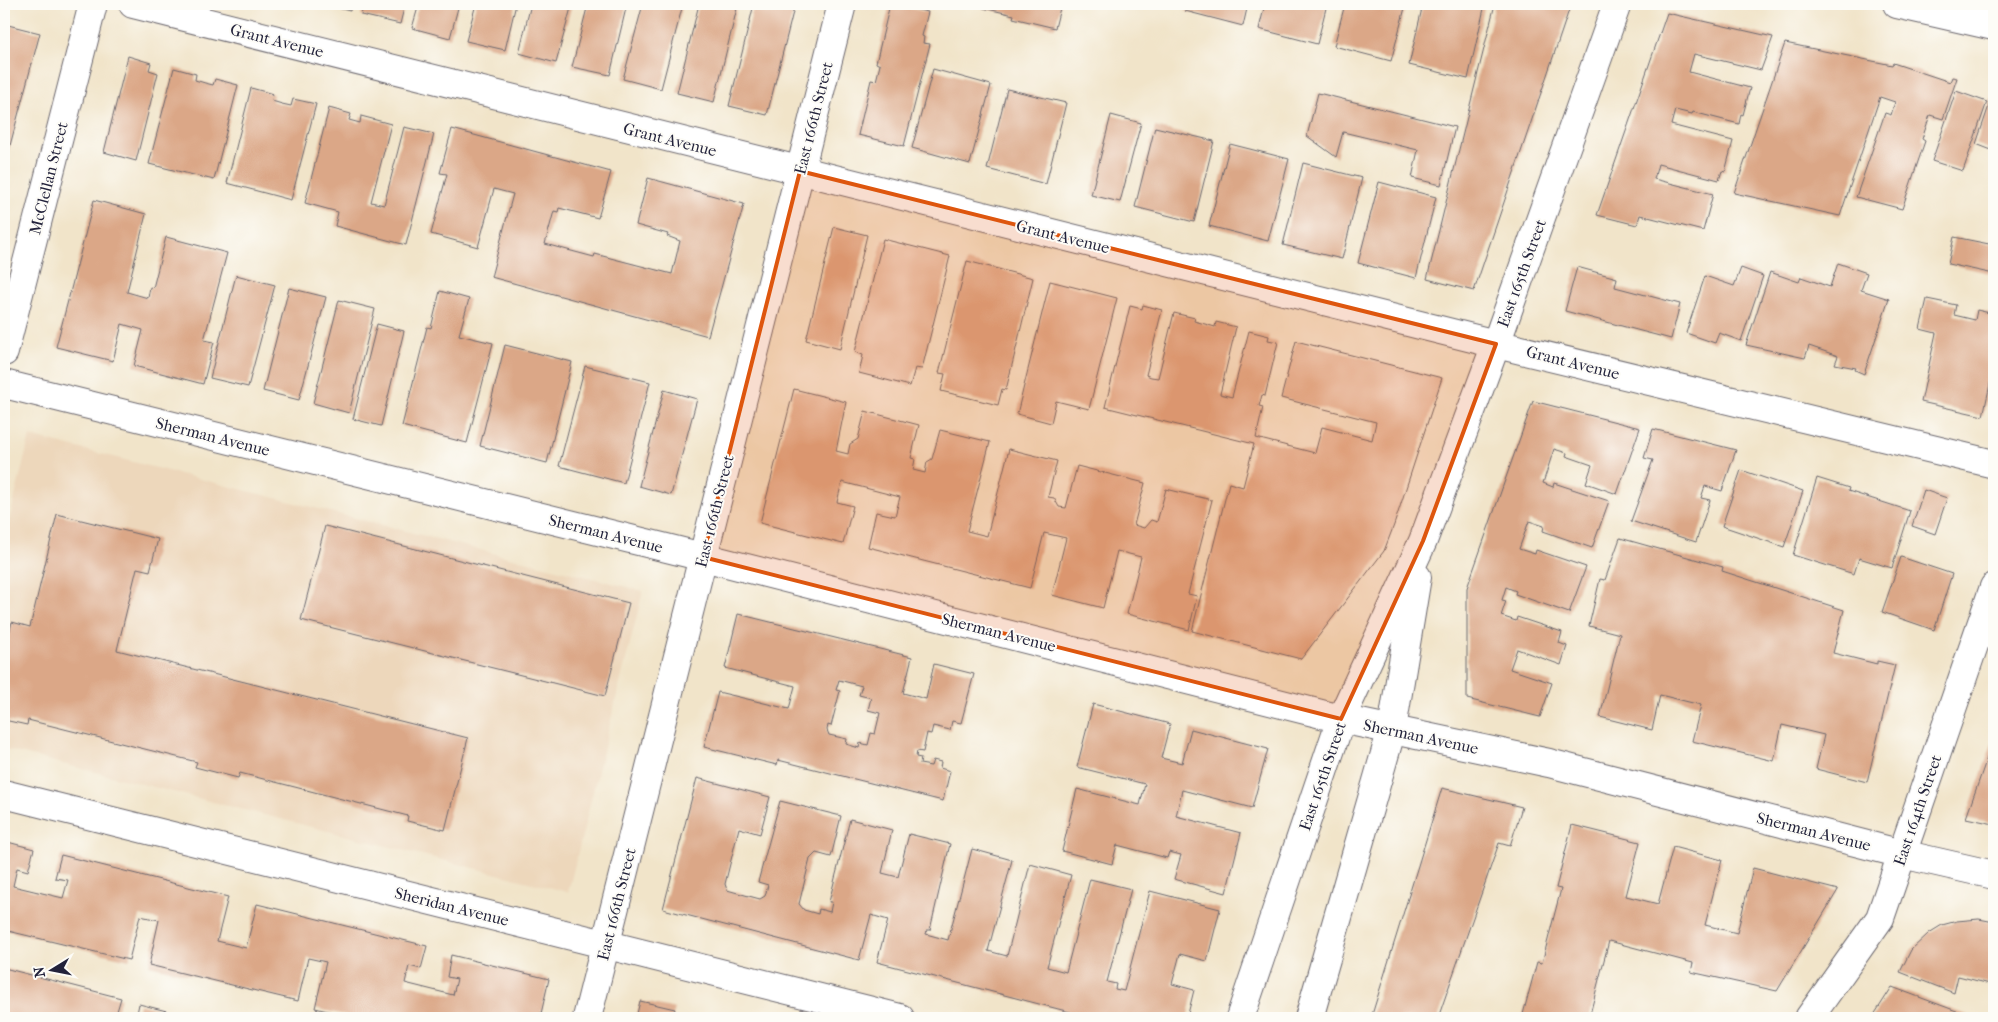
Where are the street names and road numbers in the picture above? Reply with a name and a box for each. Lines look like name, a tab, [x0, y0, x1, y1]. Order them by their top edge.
street label: Grant Avenue	[228, 20, 326, 61]
street label: East 166th Street	[790, 59, 837, 176]
street label: McClellan Street	[25, 119, 72, 237]
street label: Grant Avenue	[621, 119, 719, 160]
street label: Grant Avenue	[1014, 216, 1112, 257]
street label: East 165th Street	[1493, 216, 1550, 330]
street label: Grant Avenue	[1524, 342, 1622, 383]
street label: Sherman Avenue	[154, 413, 272, 460]
street label: East 166th Street	[691, 452, 738, 569]
street label: Sherman Avenue	[547, 510, 665, 557]
street label: Sherman Avenue	[940, 609, 1058, 656]
street label: Sherman Avenue	[1362, 715, 1480, 758]
street label: East 165th Street	[1295, 719, 1350, 833]
street label: East 164th Street	[1890, 752, 1945, 868]
street label: Sherman Avenue	[1755, 808, 1873, 855]
street label: East 166th Street	[593, 845, 640, 962]
street label: Sheridan Avenue	[393, 883, 511, 930]

